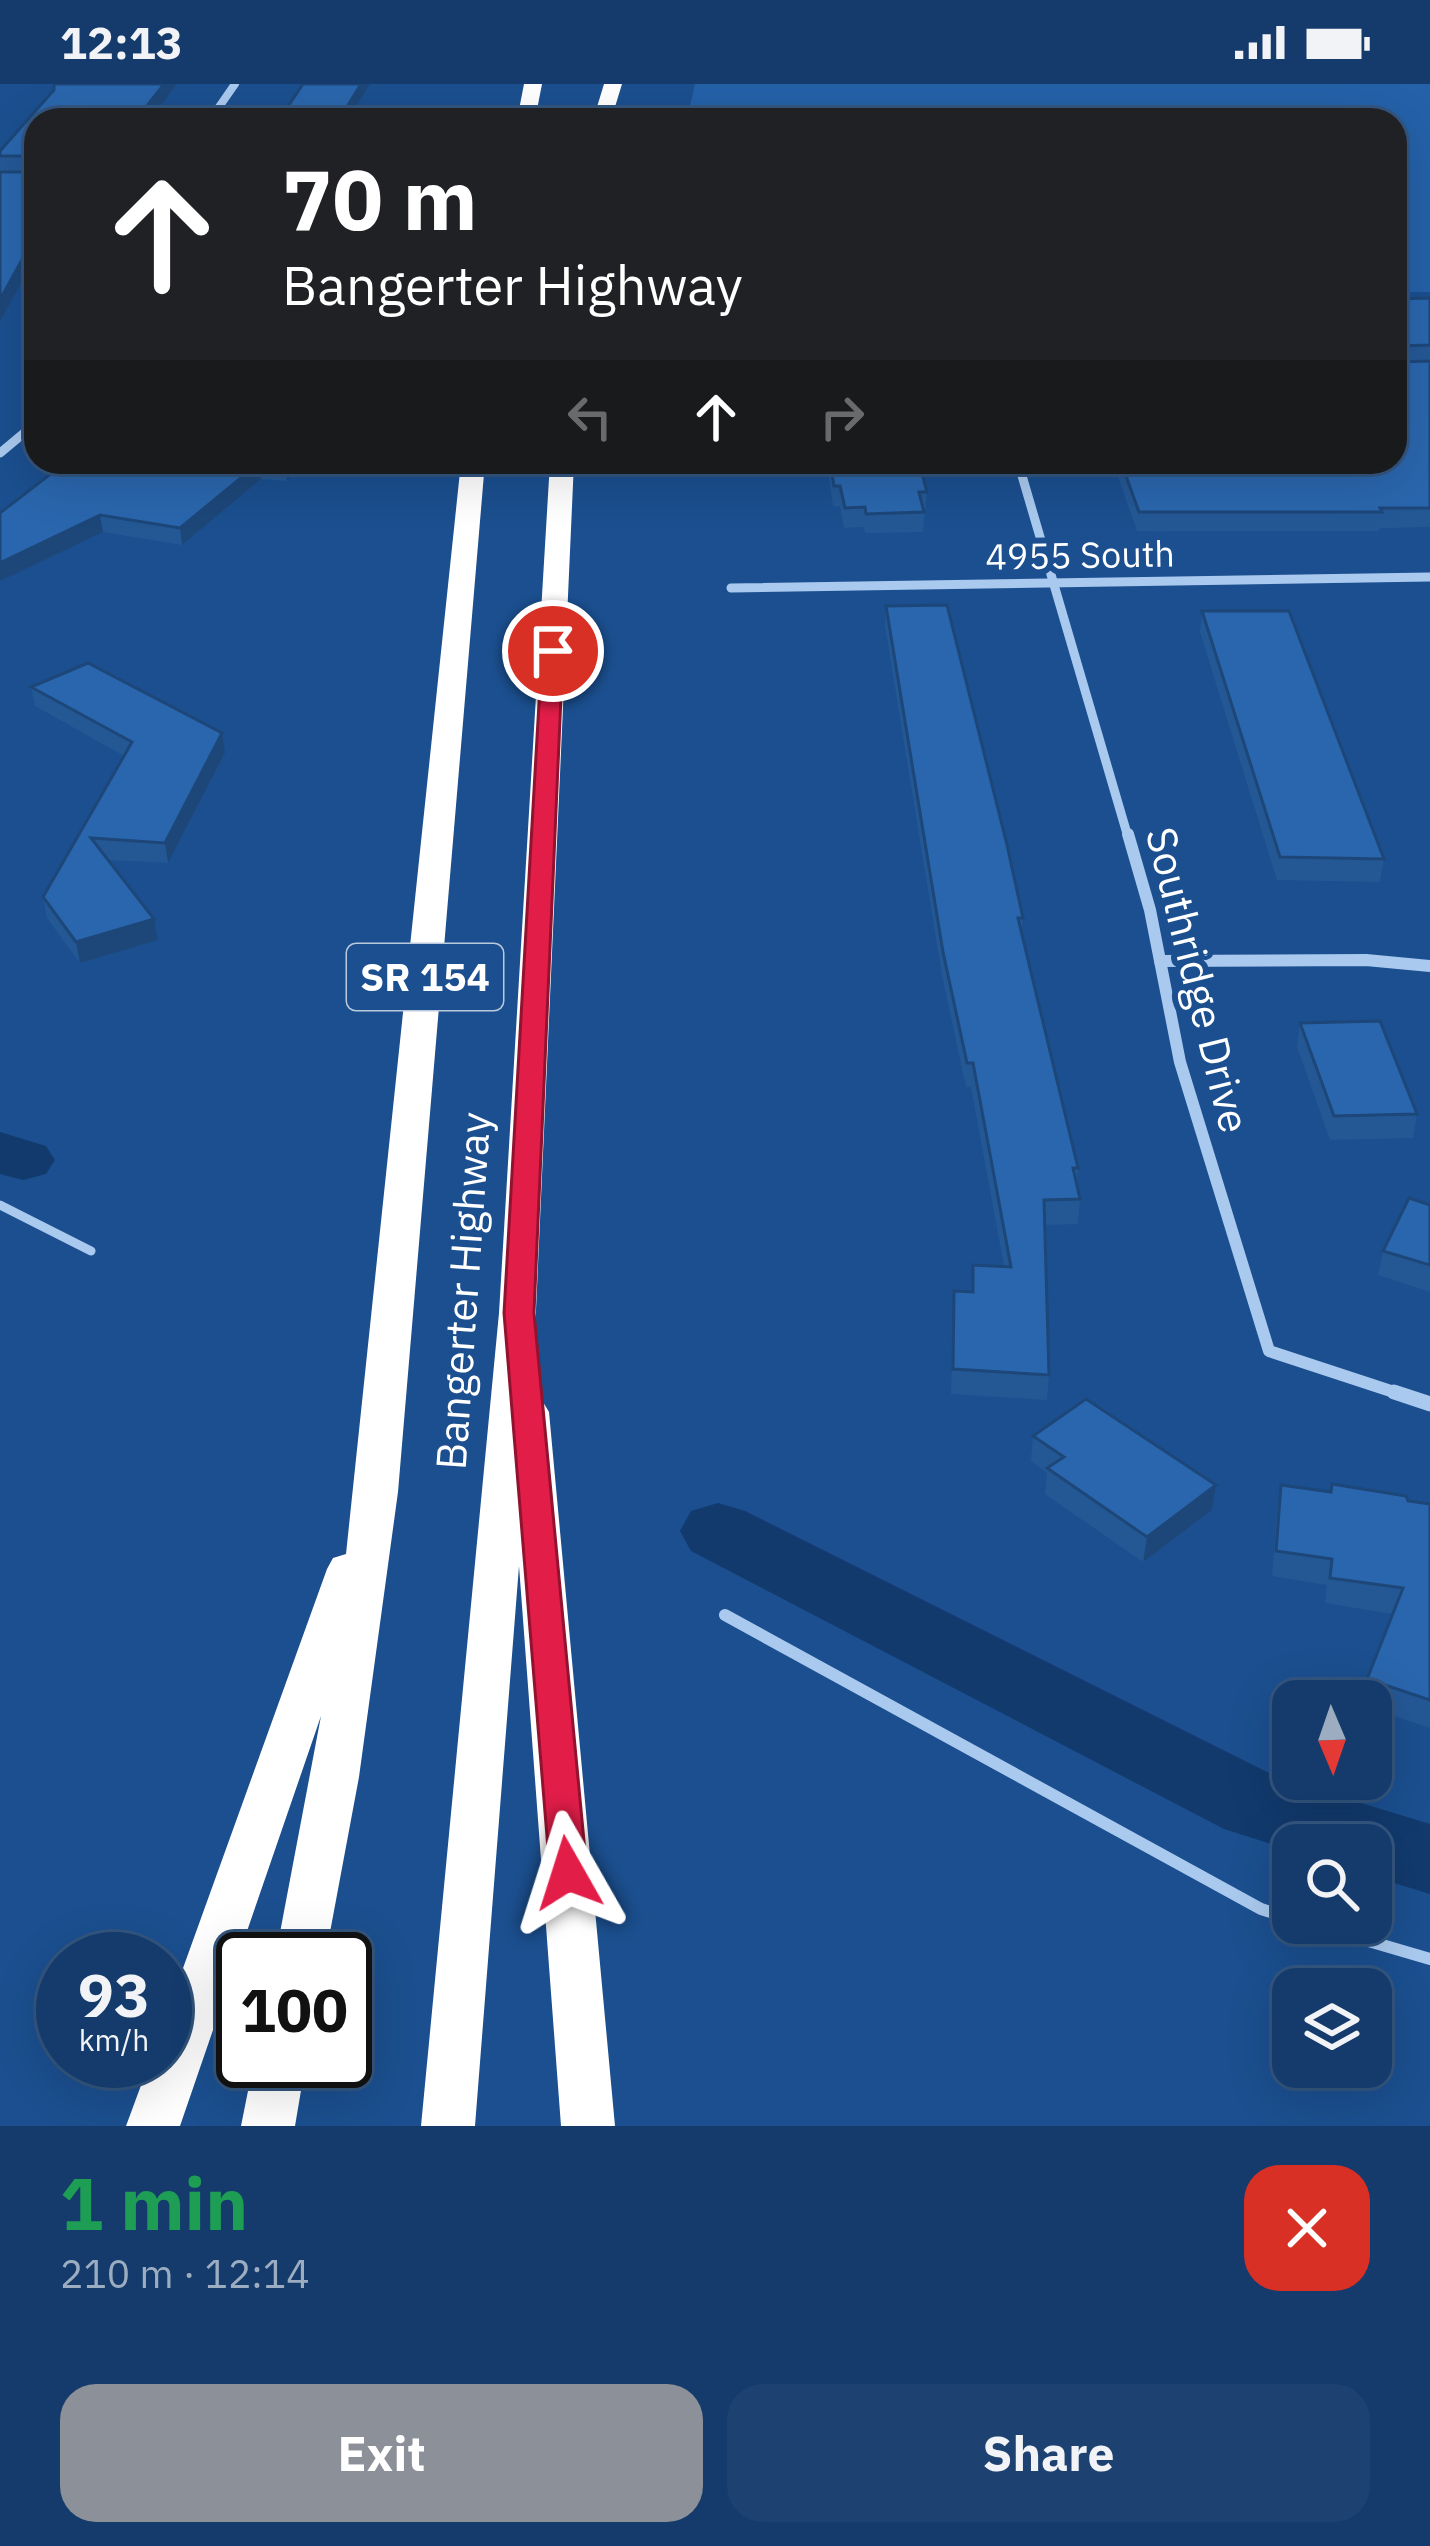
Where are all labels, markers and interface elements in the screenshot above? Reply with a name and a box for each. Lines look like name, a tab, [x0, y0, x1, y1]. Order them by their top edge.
text: 12:13	[60, 13, 183, 71]
text: 70 m	[282, 144, 478, 253]
icon: ahead	[84, 156, 240, 312]
text: Bangerter Highway	[282, 250, 743, 320]
icon: left	[557, 384, 623, 450]
icon: ahead	[683, 384, 749, 450]
icon: right	[809, 384, 875, 450]
street label: 4955 South	[985, 529, 1175, 580]
pin	[502, 600, 604, 702]
icon: arrive	[520, 618, 586, 684]
street label: Southridge Drive	[1134, 821, 1263, 1138]
road number: SR 154	[347, 944, 503, 1010]
street label: Bangerter Highway	[423, 1110, 502, 1472]
north arrow	[1272, 1680, 1392, 1800]
map controls	[1272, 1680, 1392, 2088]
position arrow	[505, 1810, 631, 1936]
button: search	[1272, 1824, 1392, 1944]
speed limit sign: 100	[216, 1932, 372, 2088]
text: 93	[78, 1955, 150, 2034]
button: layers	[1272, 1968, 1392, 2088]
text: km/h	[79, 2020, 149, 2059]
text: 1 min	[60, 2156, 248, 2250]
button: close	[1244, 2165, 1370, 2291]
text: 210 m · 12:14	[60, 2248, 310, 2299]
button: Exit	[60, 2384, 703, 2522]
button: Share	[727, 2384, 1370, 2522]

